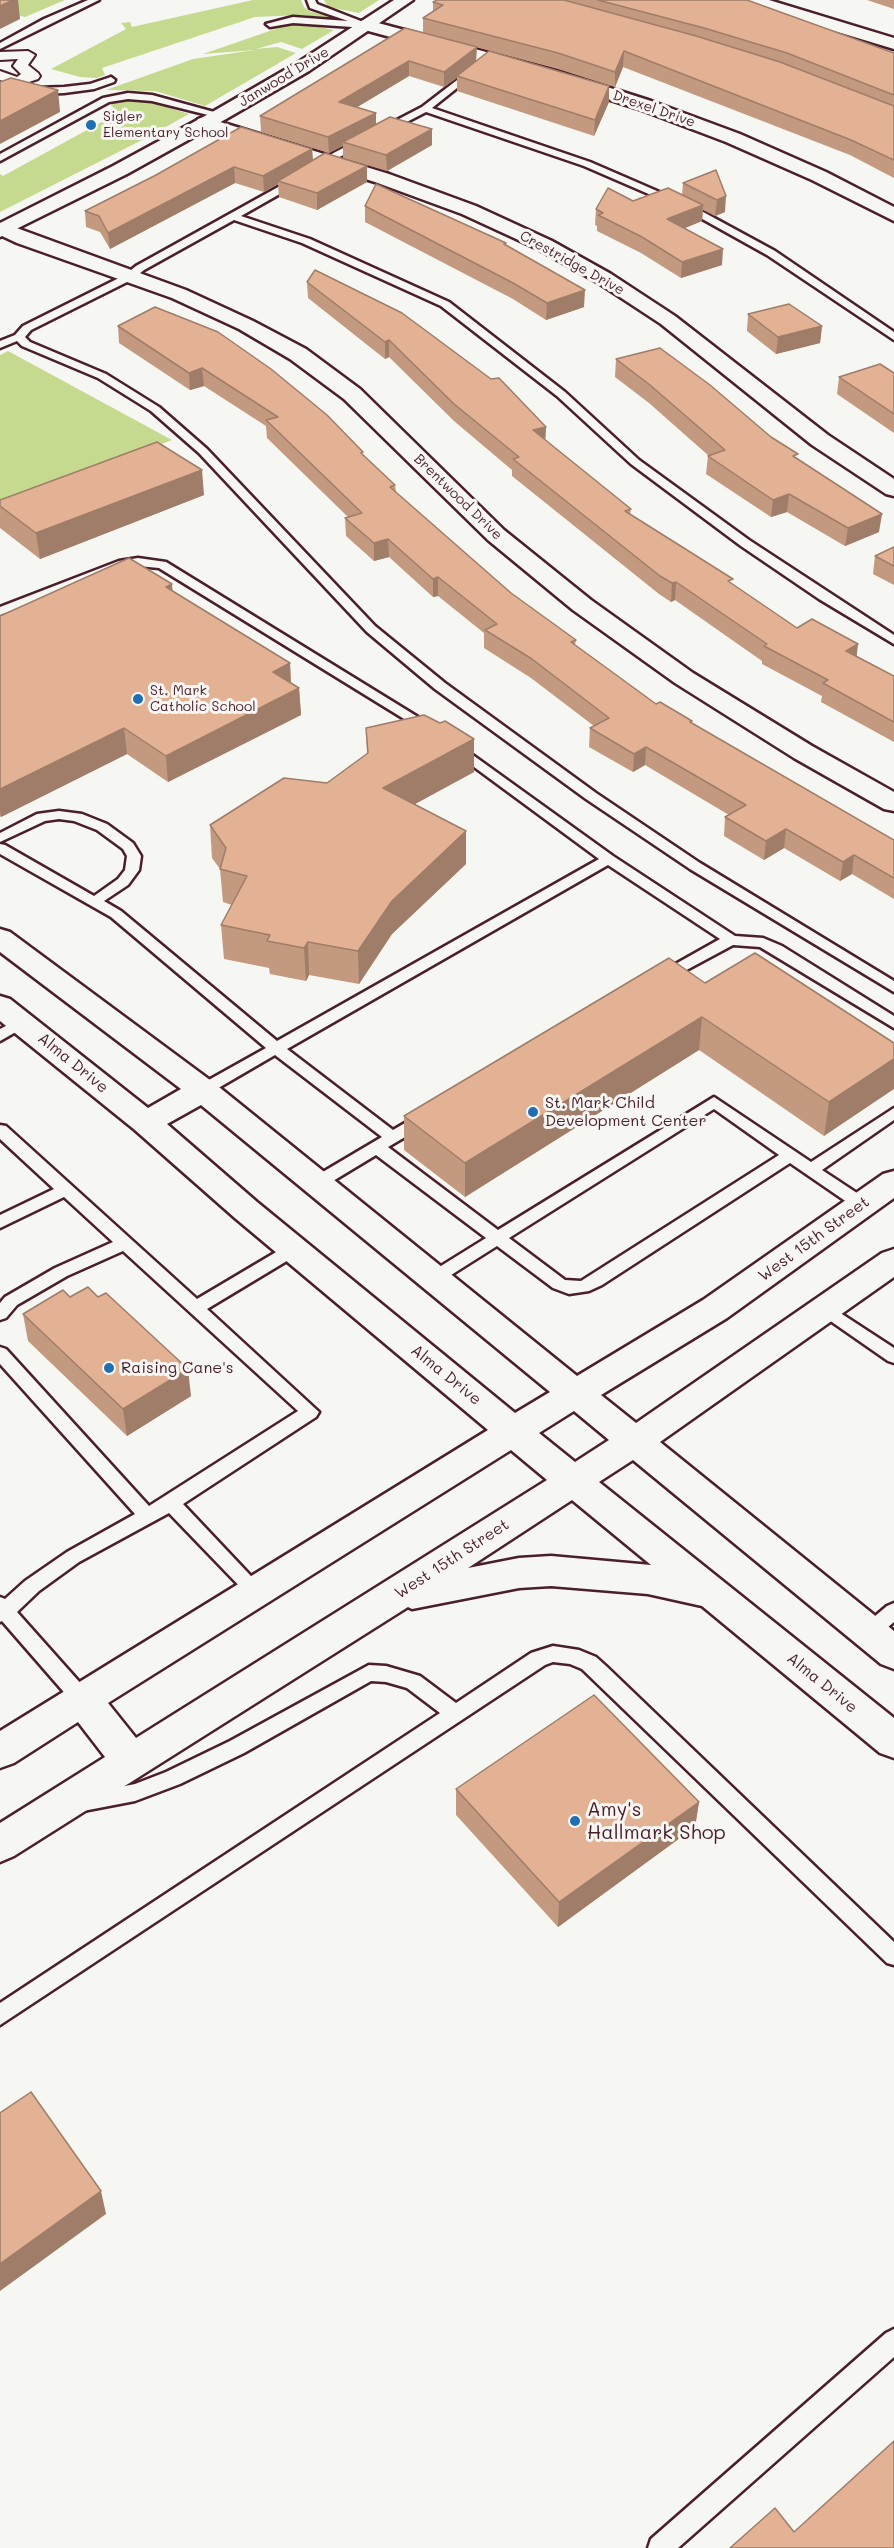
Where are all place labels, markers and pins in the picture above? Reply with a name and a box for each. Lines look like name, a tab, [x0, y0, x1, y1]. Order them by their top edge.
place label: Sigler Elementary School	[103, 109, 229, 142]
marker: Sigler Elementary School	[84, 118, 98, 132]
place label: St. Mark Catholic School	[150, 683, 256, 716]
marker: St. Mark Catholic School	[131, 692, 145, 706]
place label: St. Mark Child Development Center	[545, 1093, 706, 1131]
marker: St. Mark Child Development Center	[526, 1105, 540, 1119]
place label: Raising Cane's	[121, 1358, 234, 1378]
marker: Raising Cane's	[102, 1361, 116, 1375]
place label: Amy's Hallmark Shop	[587, 1798, 726, 1845]
marker: Amy's Hallmark Shop	[568, 1814, 582, 1828]

